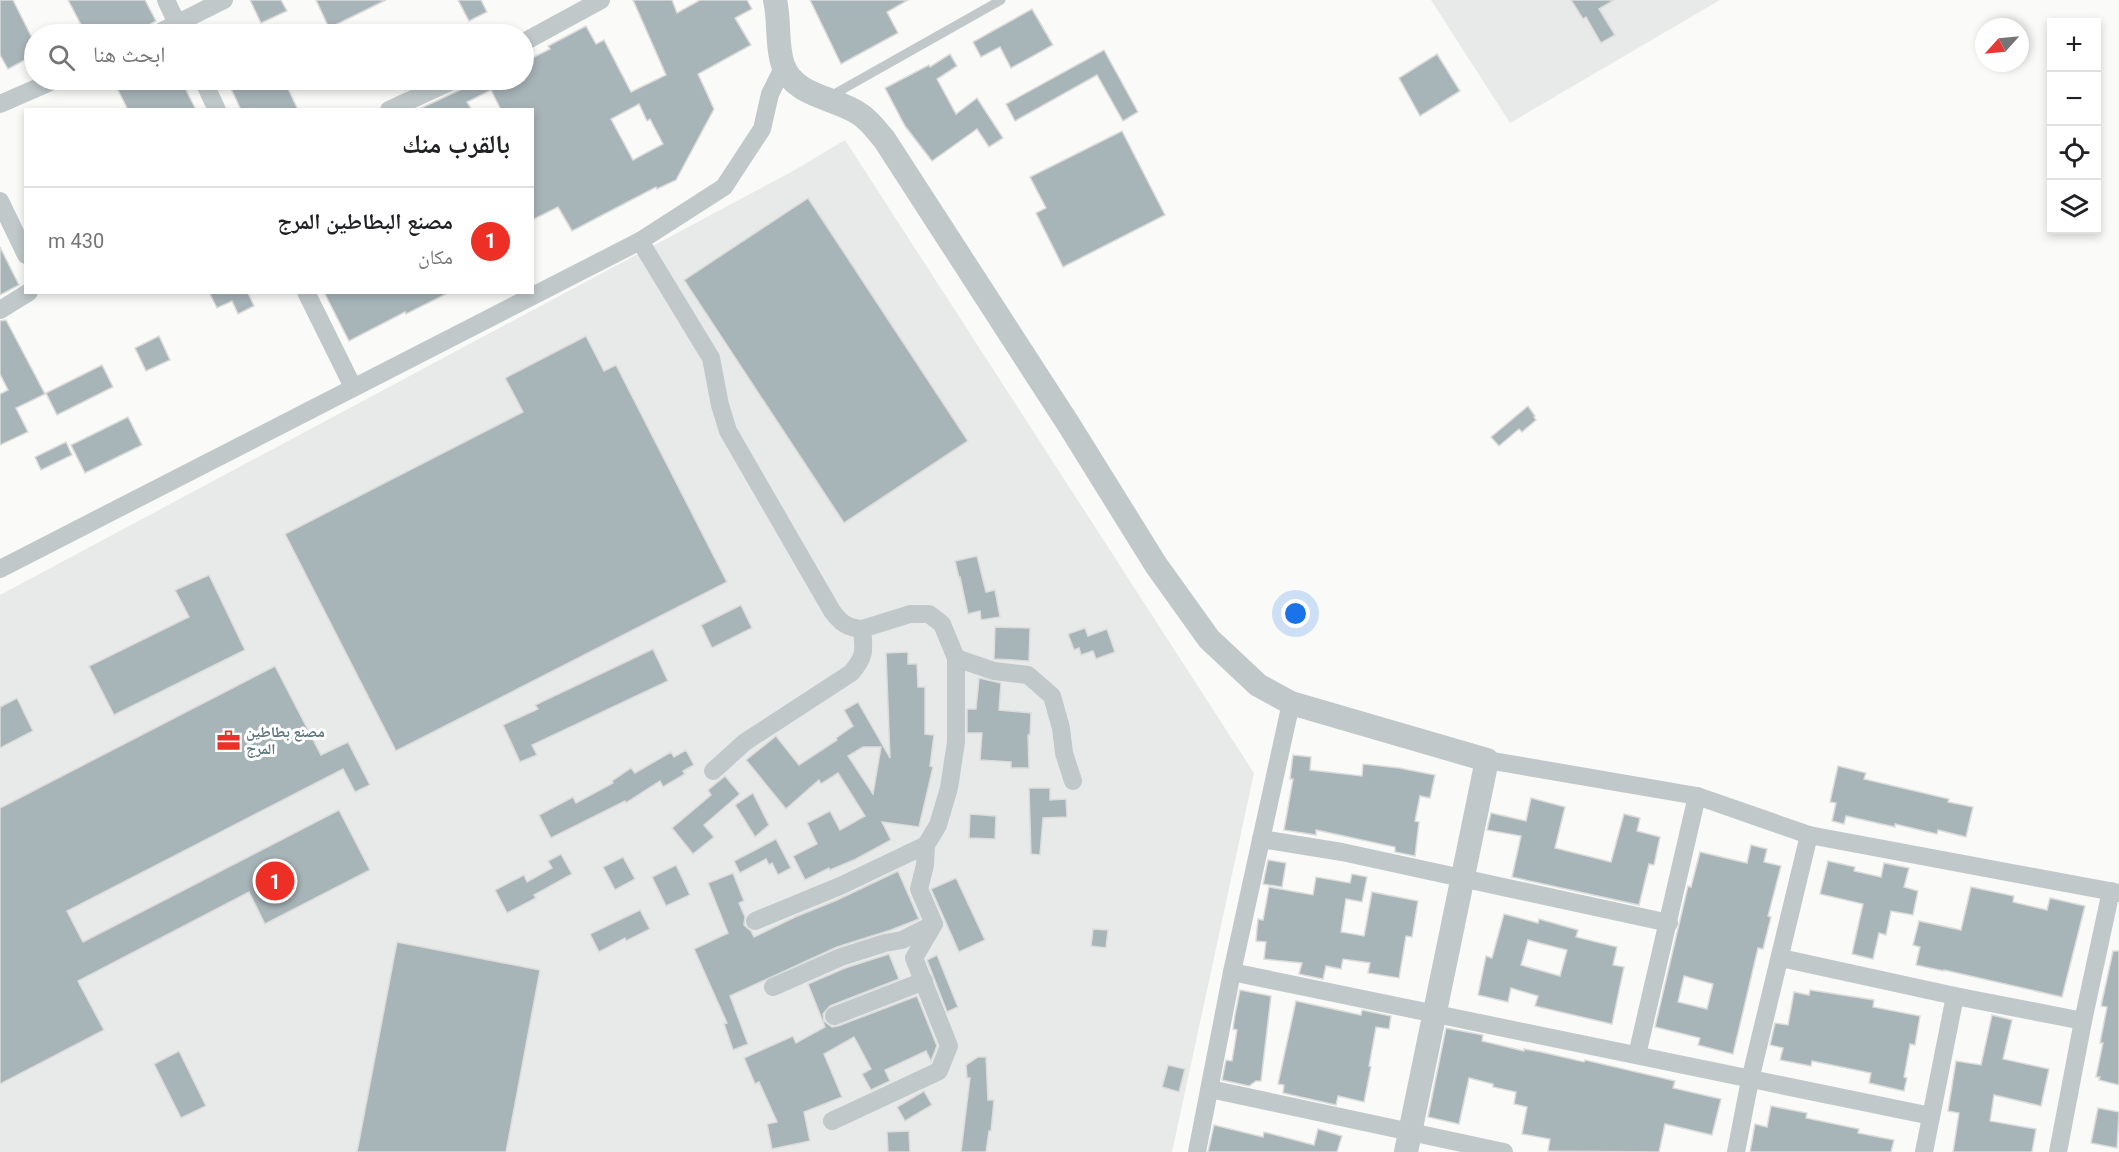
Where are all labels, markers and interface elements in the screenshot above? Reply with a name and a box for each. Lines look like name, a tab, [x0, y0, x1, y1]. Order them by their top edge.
north arrow	[1975, 18, 2029, 72]
map controls	[2047, 18, 2101, 234]
button: +	[2047, 18, 2101, 72]
search box	[24, 24, 534, 90]
icon: search	[45, 41, 78, 74]
text: ابحث هنا	[93, 42, 166, 67]
button: −	[2047, 72, 2101, 126]
button: locate	[2047, 126, 2101, 180]
text: بالقرب منك	[402, 129, 510, 159]
button: layers	[2047, 180, 2101, 234]
text: مصنع البطاطين المرج	[277, 209, 453, 234]
text: 430 m	[48, 229, 104, 253]
text: 1	[485, 229, 496, 253]
text: مكان	[418, 245, 453, 269]
your location	[1281, 599, 1310, 628]
place label: مصنع بطاطين المرج	[246, 723, 325, 758]
office icon: مصنع بطاطين المرج	[215, 728, 241, 754]
pin: 1	[256, 858, 294, 904]

